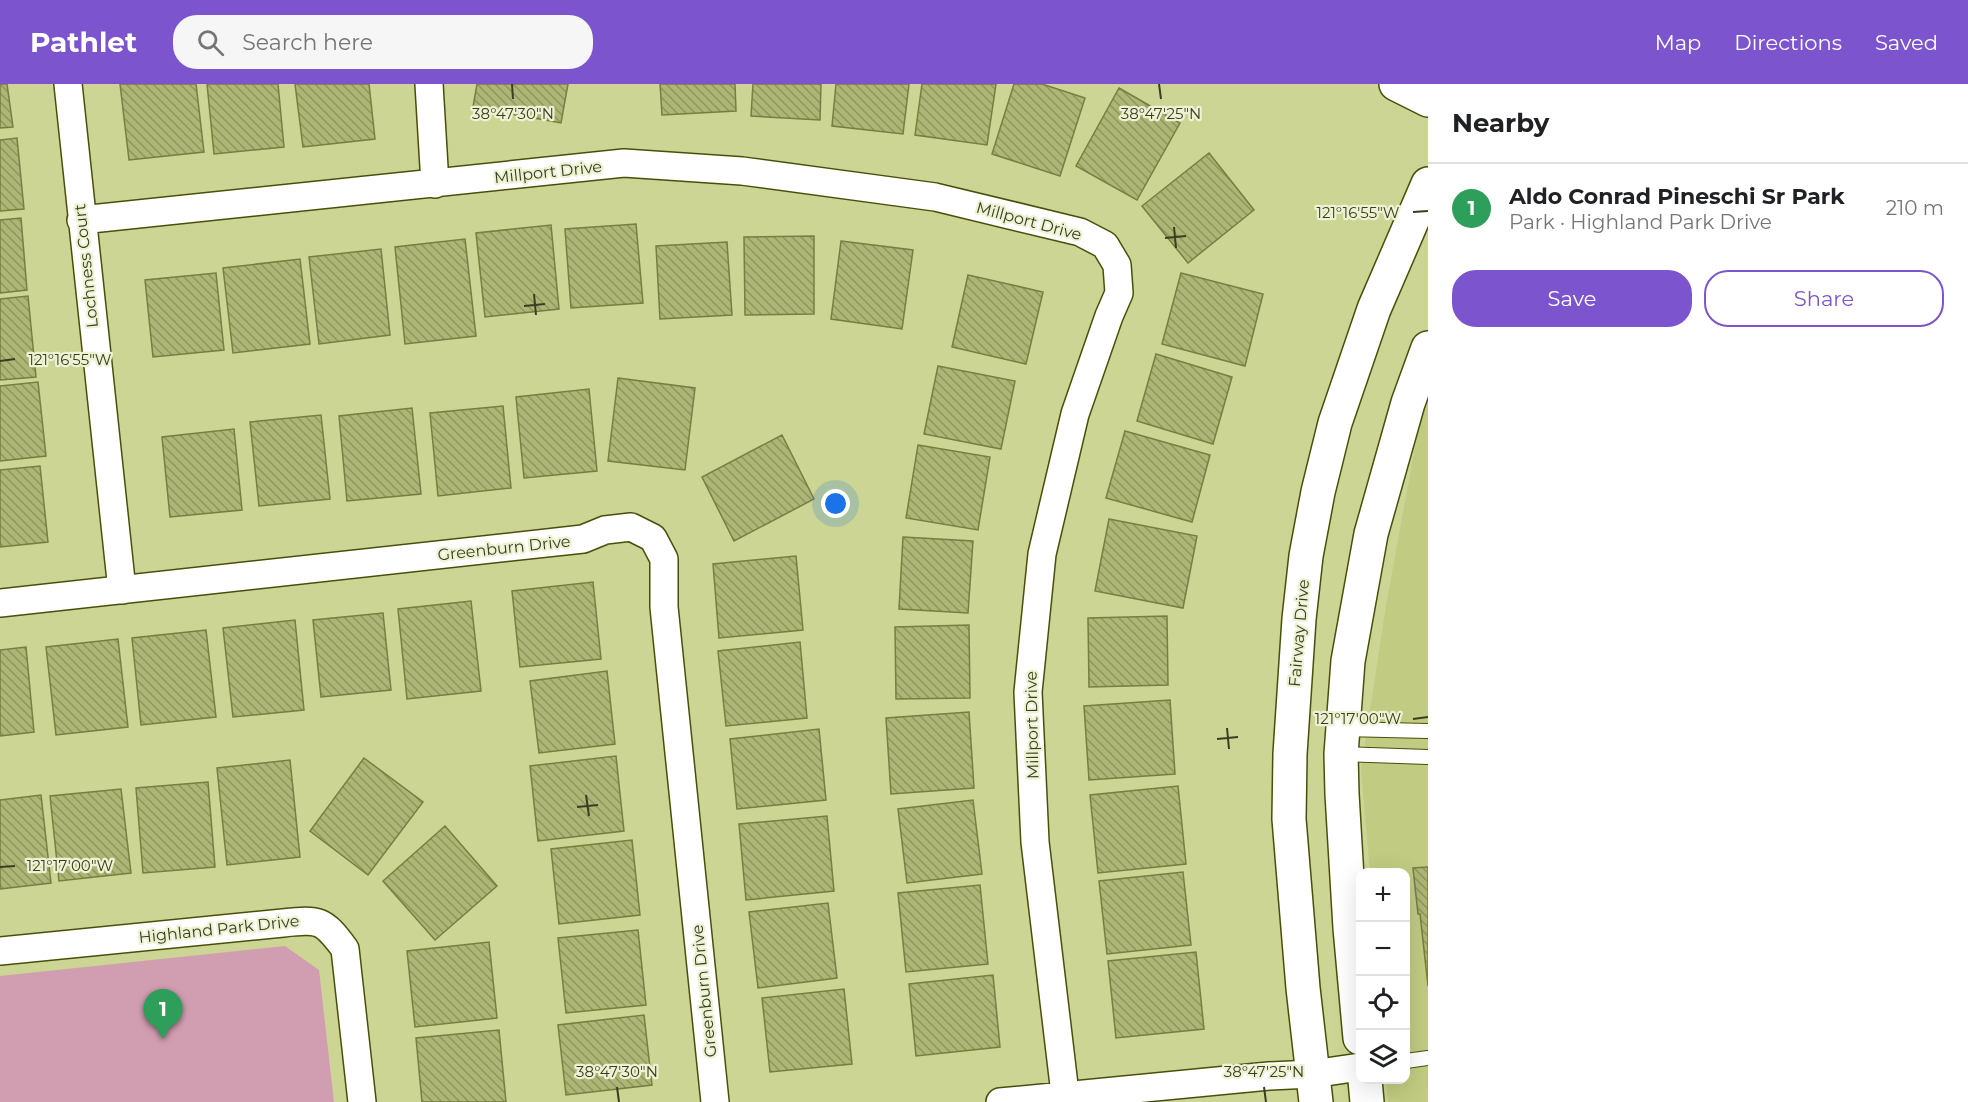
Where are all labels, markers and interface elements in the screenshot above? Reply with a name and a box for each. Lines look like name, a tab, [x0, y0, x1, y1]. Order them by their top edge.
search box	[173, 15, 593, 69]
text: Pathlet	[30, 25, 137, 59]
icon: search	[194, 26, 227, 59]
text: Search here	[242, 29, 373, 56]
text: Map	[1655, 30, 1701, 55]
text: Directions	[1734, 30, 1842, 55]
text: Saved	[1875, 30, 1938, 55]
text: 38°47'30"N	[472, 104, 554, 123]
text: 38°47'25"N	[1121, 104, 1201, 123]
text: Nearby	[1452, 107, 1549, 139]
street label: Millport Drive	[493, 157, 603, 187]
text: Aldo Conrad Pineschi Sr Park	[1509, 183, 1845, 210]
text: 1	[1468, 196, 1475, 220]
text: 210 m	[1886, 196, 1944, 220]
street label: Millport Drive	[974, 198, 1084, 244]
street label: Lochness Court	[70, 203, 102, 329]
text: 121°16'55"W	[1316, 203, 1400, 222]
text: Park · Highland Park Drive	[1509, 210, 1772, 234]
button: Save	[1452, 270, 1692, 327]
button: Share	[1704, 270, 1944, 327]
text: 121°16'55"W	[28, 350, 112, 369]
your location	[821, 489, 850, 518]
street label: Greenburn Drive	[437, 532, 571, 564]
street label: Fairway Drive	[1285, 578, 1313, 688]
street label: Millport Drive	[1022, 671, 1042, 779]
text: 121°17'00"W	[1315, 709, 1402, 728]
text: 121°17'00"W	[27, 856, 114, 875]
map controls	[1356, 868, 1410, 1084]
button: +	[1356, 868, 1410, 922]
street label: Highland Park Drive	[138, 911, 300, 947]
button: −	[1356, 922, 1410, 976]
street label: Greenburn Drive	[688, 924, 720, 1058]
button: locate	[1356, 976, 1410, 1030]
pin: 1	[144, 990, 182, 1039]
button: layers	[1356, 1030, 1410, 1084]
text: 38°47'30"N	[576, 1062, 658, 1081]
text: 38°47'25"N	[1224, 1062, 1304, 1081]

